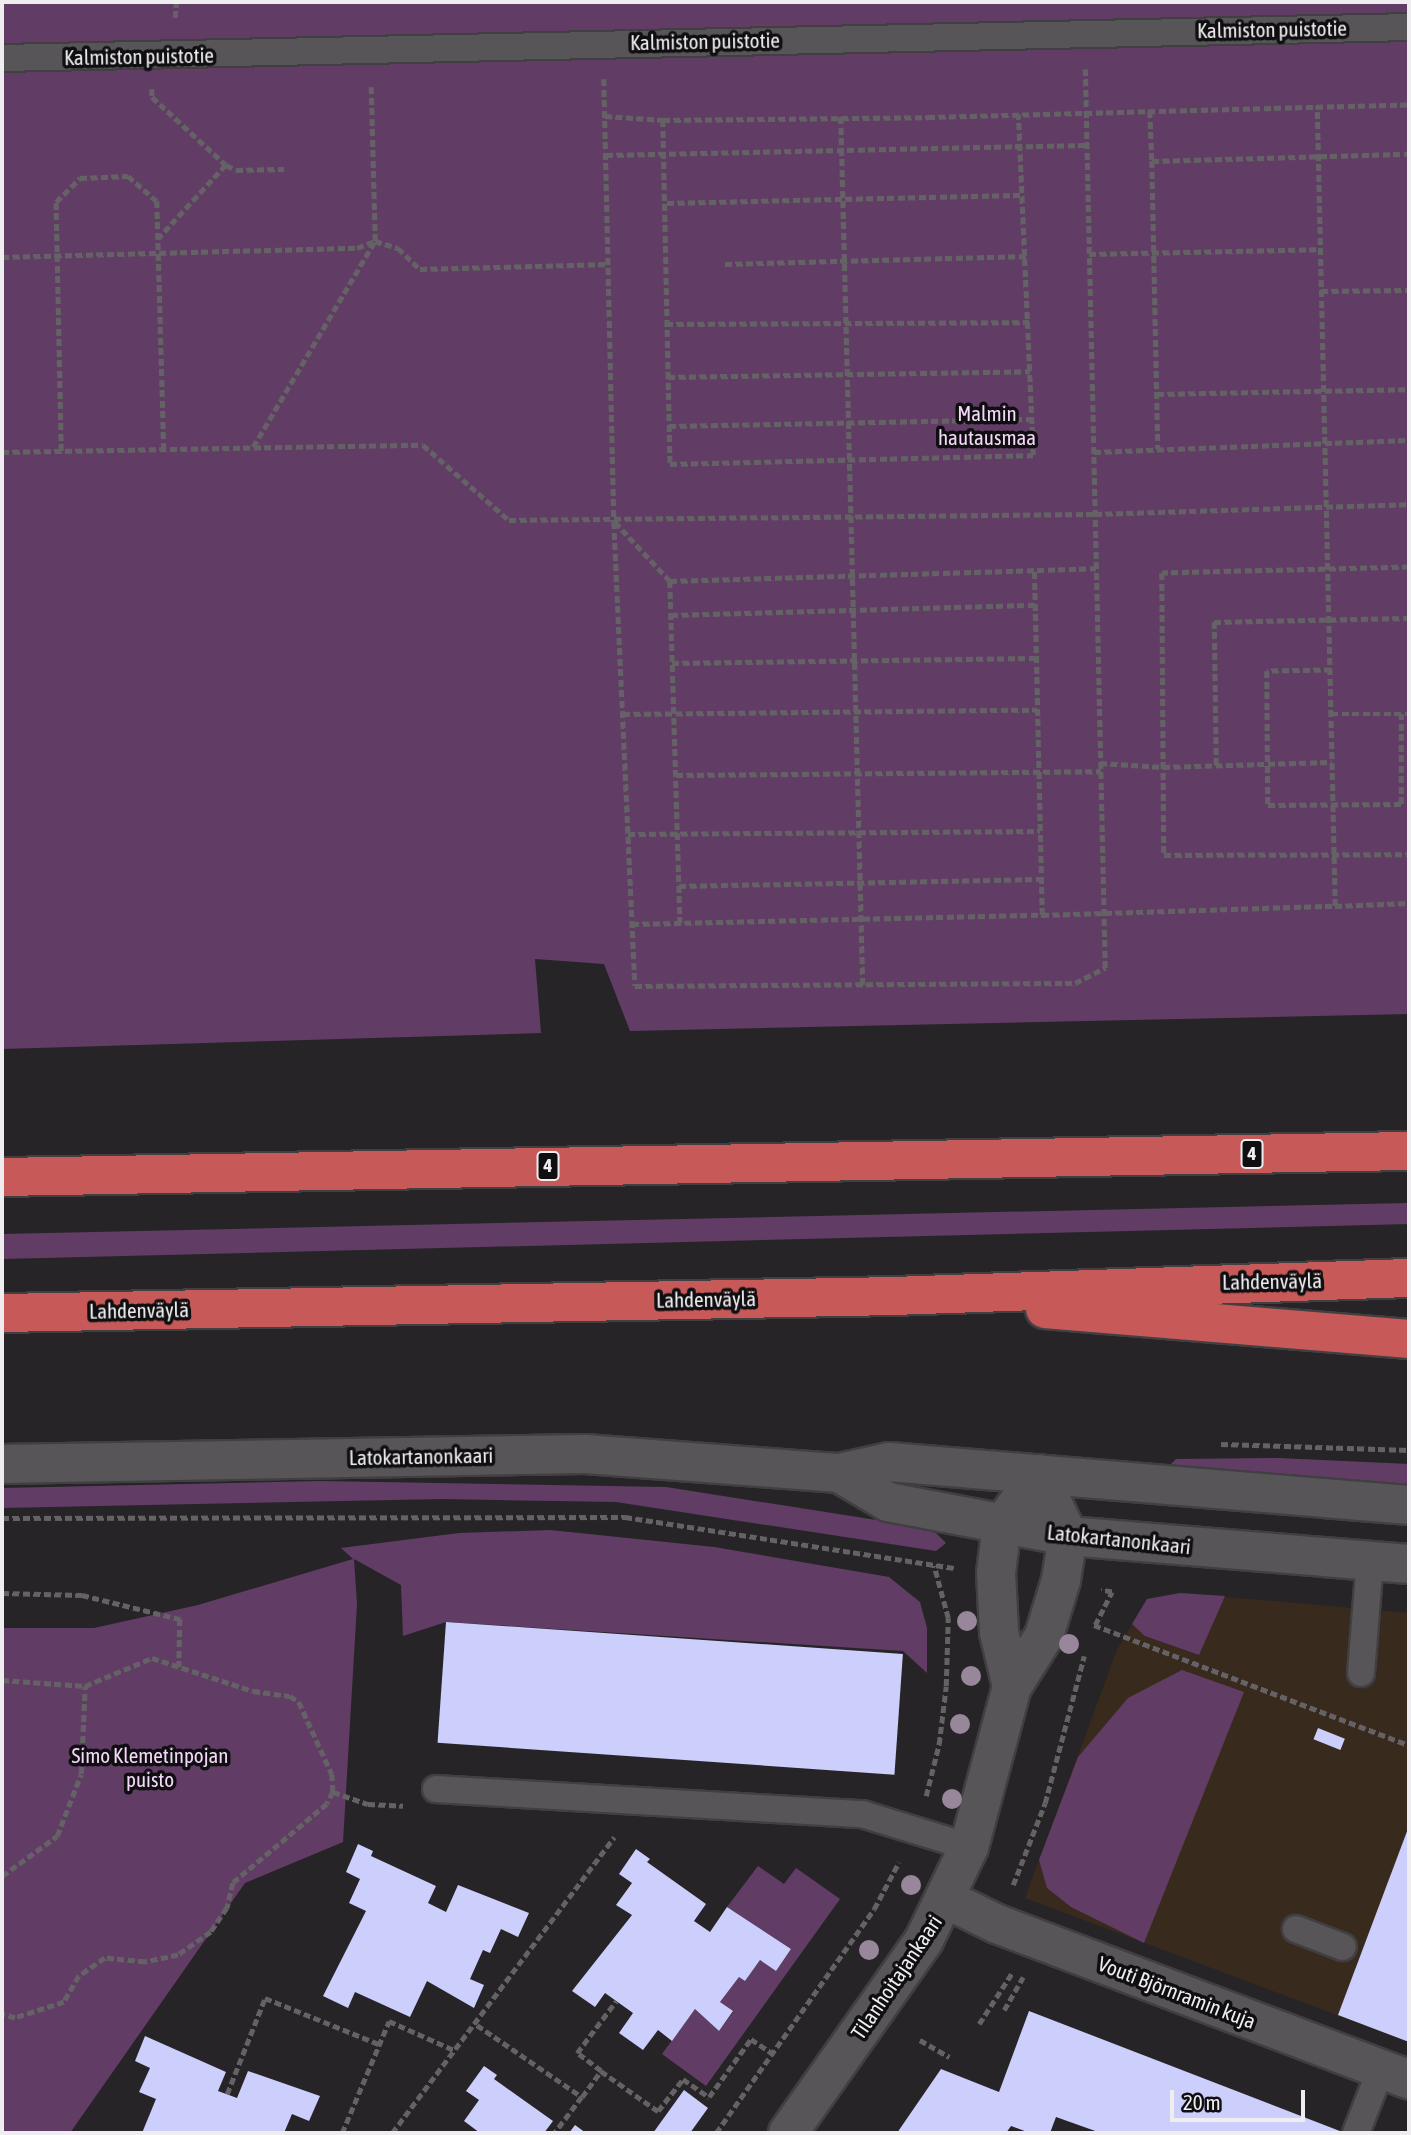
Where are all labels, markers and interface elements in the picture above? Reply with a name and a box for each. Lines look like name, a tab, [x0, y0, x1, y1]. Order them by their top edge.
street label: Kalmiston puistotie	[1197, 15, 1347, 43]
street label: Kalmiston puistotie	[630, 27, 780, 55]
street label: Kalmiston puistotie	[64, 42, 214, 70]
park label: Malmin hautausmaa	[938, 400, 1036, 450]
road number: 4	[1240, 1138, 1264, 1170]
road number: 4	[536, 1150, 560, 1182]
street label: Lahdenväylä	[1222, 1268, 1322, 1294]
street label: Lahdenväylä	[656, 1286, 756, 1312]
street label: Lahdenväylä	[89, 1297, 189, 1323]
street label: Latokartanonkaari	[349, 1442, 493, 1470]
street label: Latokartanonkaari	[1046, 1519, 1192, 1559]
park label: Simo Klemetinpojan puisto	[71, 1742, 229, 1792]
street label: Tilanhoitajankaari	[845, 1910, 947, 2044]
street label: Vouti Björnramin kuja	[1095, 1950, 1259, 2034]
scale bar	[1173, 2076, 1308, 2120]
text: 20 m	[1183, 2090, 1221, 2114]

